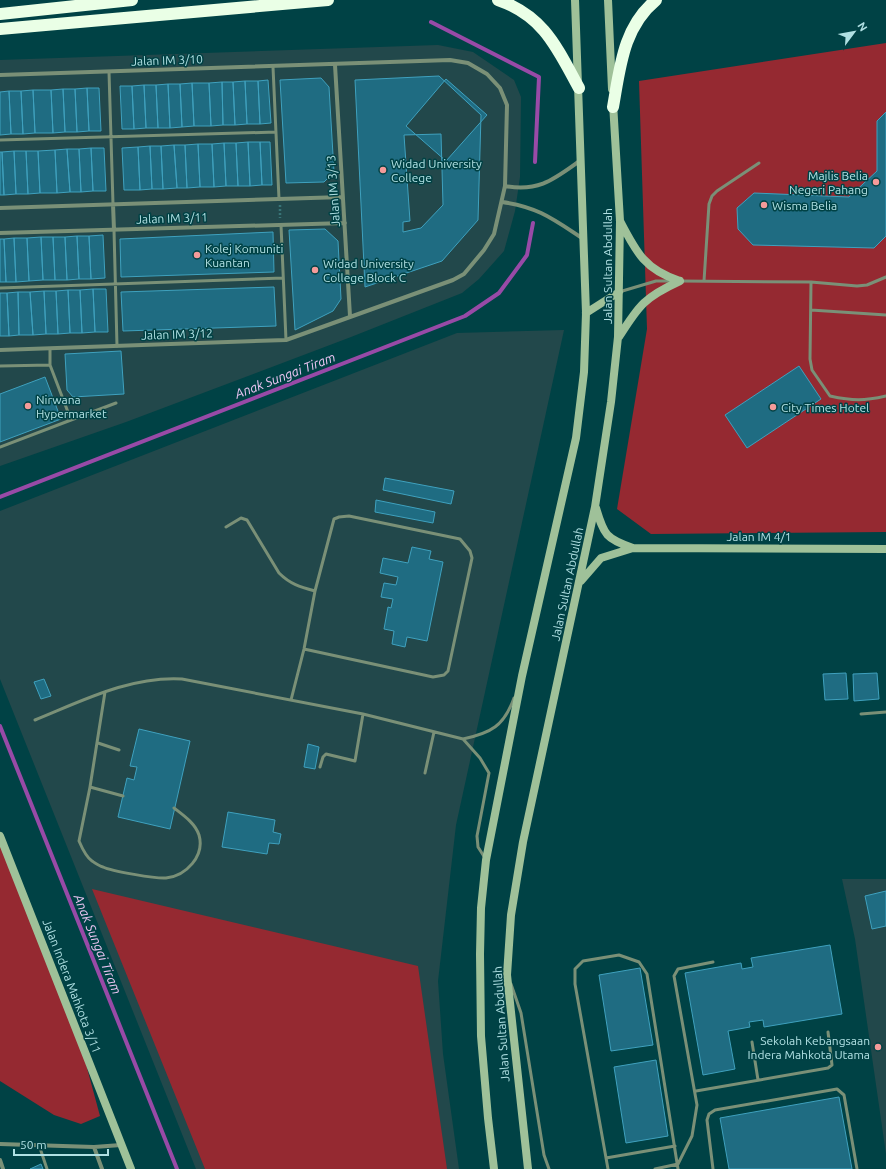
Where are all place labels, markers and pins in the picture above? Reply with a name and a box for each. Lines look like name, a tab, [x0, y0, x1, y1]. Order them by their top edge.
place label: Widad University College	[391, 157, 482, 184]
marker: Widad University College	[378, 165, 388, 175]
place label: Majlis Belia Negeri Pahang	[789, 169, 868, 196]
marker: Majlis Belia Negeri Pahang	[871, 177, 881, 187]
place label: Wisma Belia	[772, 199, 837, 212]
marker: Wisma Belia	[759, 200, 769, 210]
place label: Kolej Komuniti Kuantan	[205, 242, 283, 269]
marker: Kolej Komuniti Kuantan	[192, 250, 202, 260]
place label: Widad University College Block C	[323, 257, 414, 284]
marker: Widad University College Block C	[310, 265, 320, 275]
place label: Nirwana Hypermarket	[36, 393, 107, 420]
marker: Nirwana Hypermarket	[23, 401, 33, 411]
place label: City Times Hotel	[781, 401, 869, 414]
marker: City Times Hotel	[768, 402, 778, 412]
place label: Sekolah Kebangsaan Indera Mahkota Utama	[748, 1034, 870, 1061]
marker: Sekolah Kebangsaan Indera Mahkota Utama	[873, 1042, 883, 1052]

